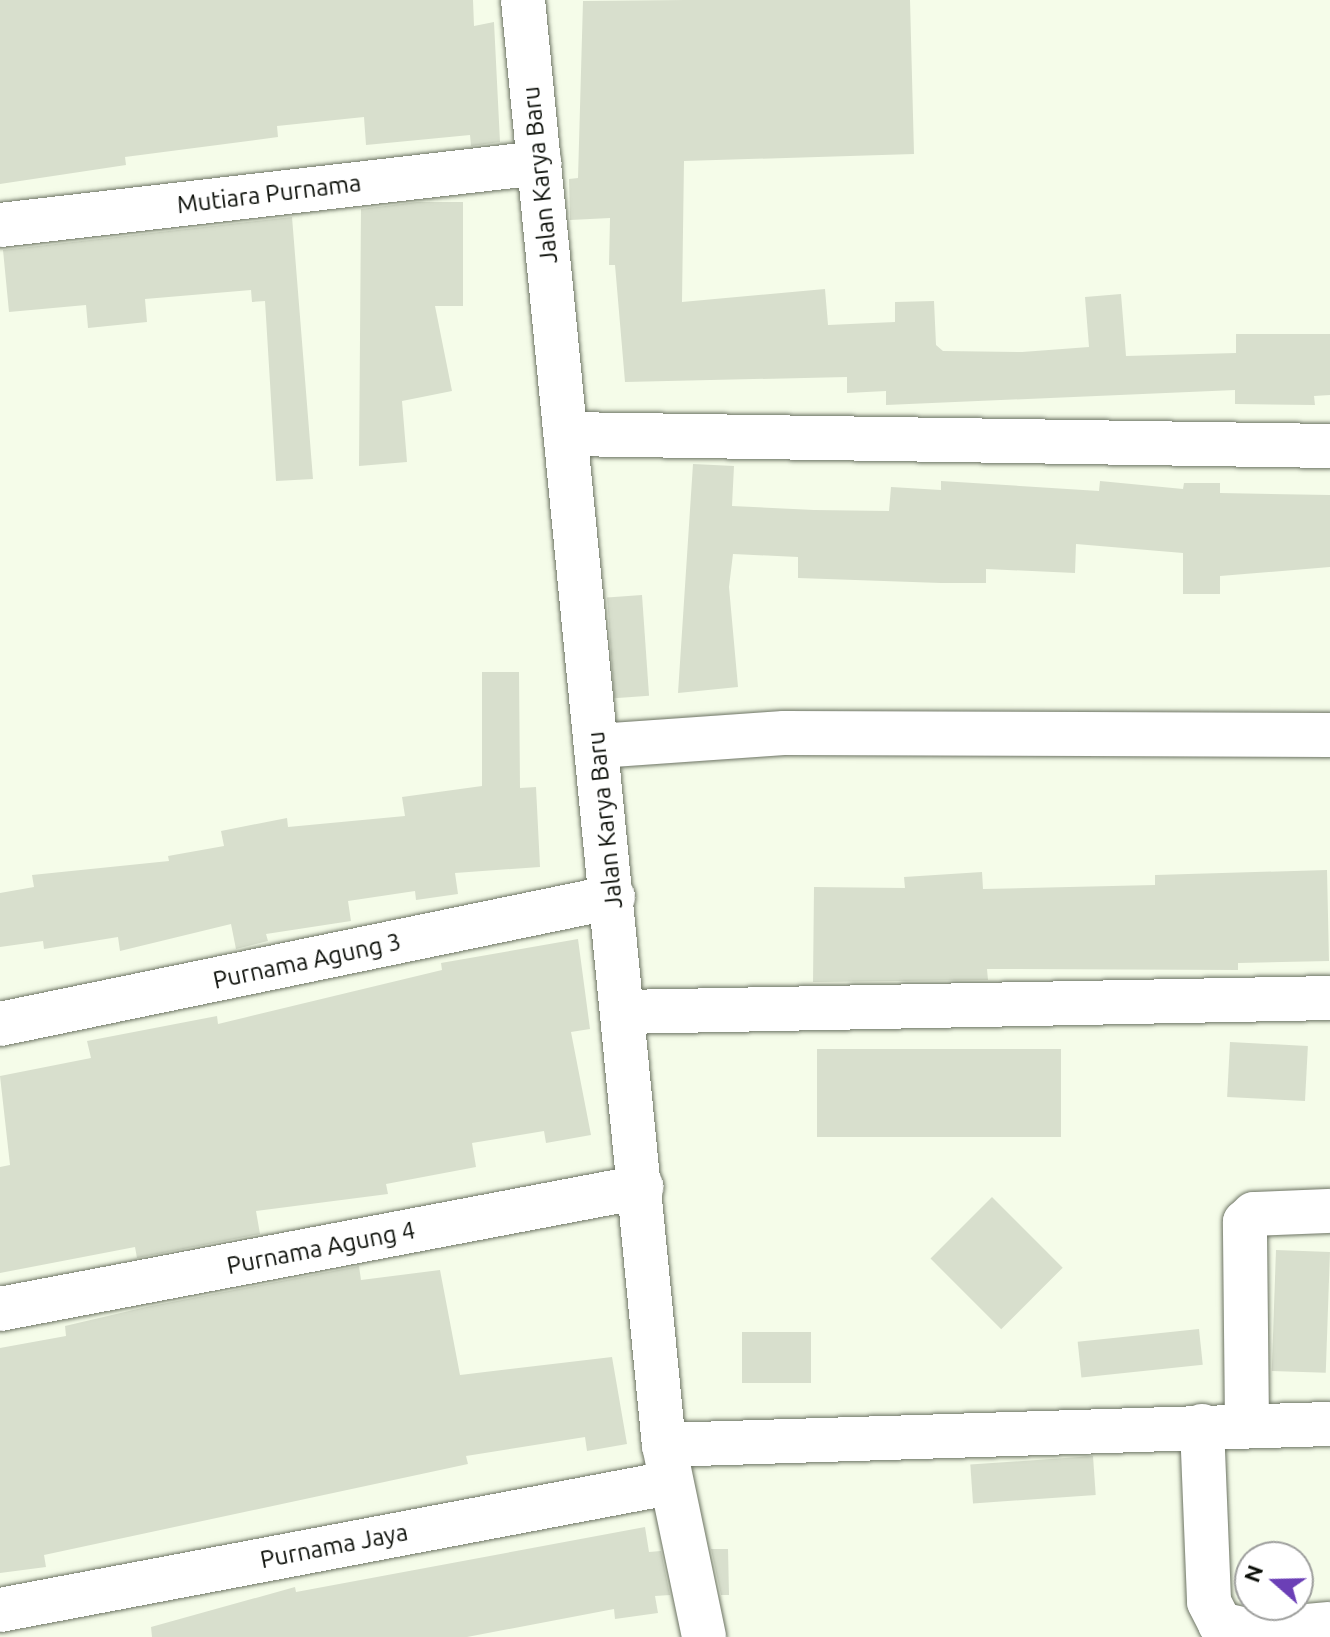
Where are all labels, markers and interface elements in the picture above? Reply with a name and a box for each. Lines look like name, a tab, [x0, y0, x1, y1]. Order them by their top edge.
street label: Jalan Karya Baru	[516, 85, 564, 265]
street label: Mutiara Purnama	[175, 168, 363, 220]
street label: Jalan Karya Baru	[581, 730, 629, 910]
street label: Purnama Agung 3	[210, 927, 404, 995]
street label: Purnama Agung 4	[224, 1216, 418, 1280]
street label: Purnama Jaya	[258, 1518, 410, 1574]
north arrow	[1234, 1541, 1314, 1621]
text: N	[1238, 1561, 1267, 1585]

